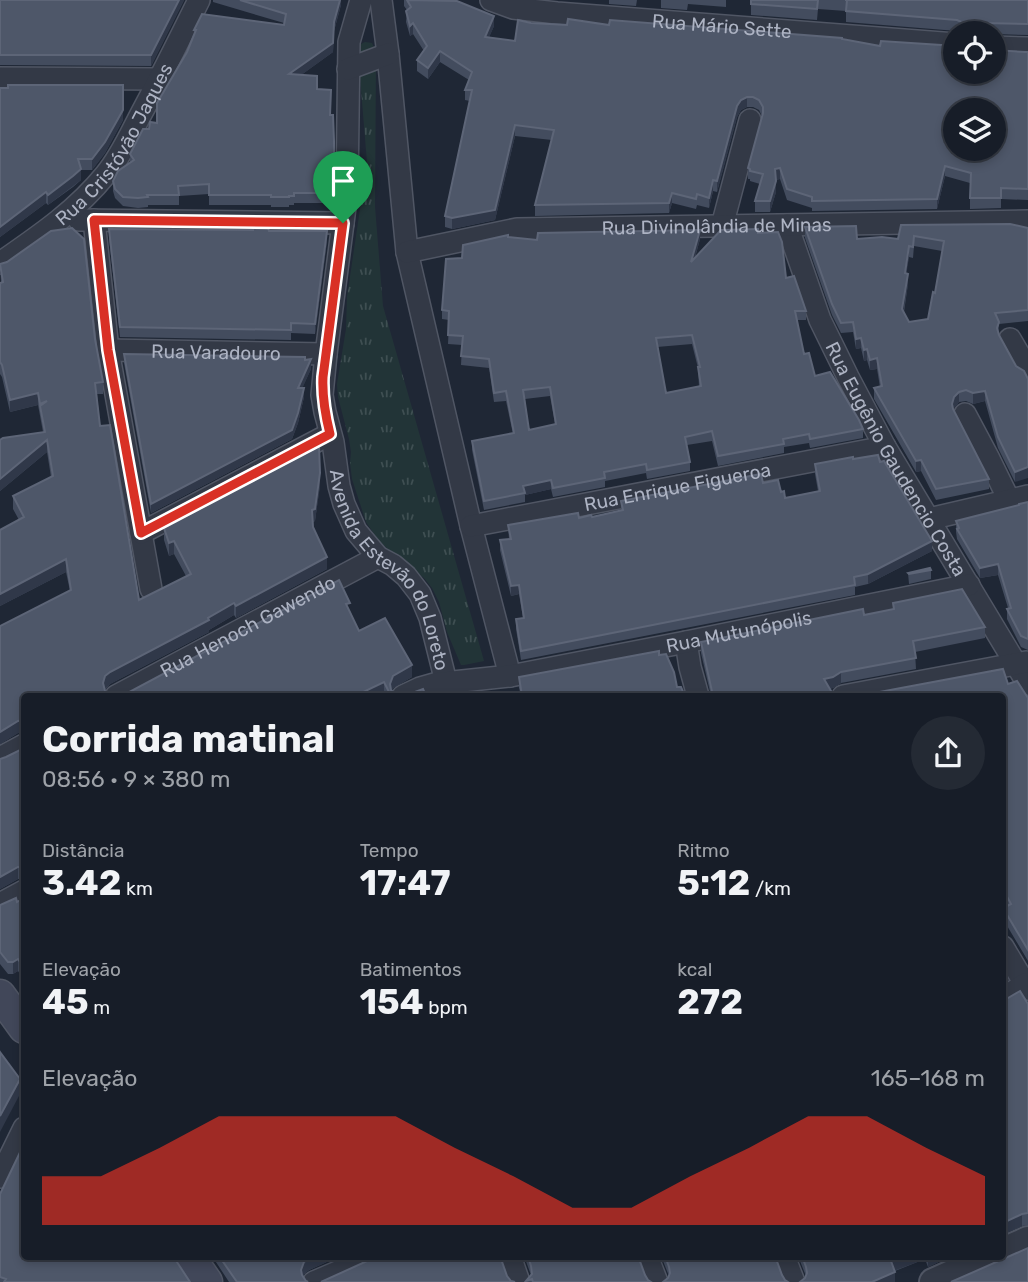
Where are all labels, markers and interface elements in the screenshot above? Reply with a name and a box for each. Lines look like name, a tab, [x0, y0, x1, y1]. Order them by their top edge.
street label: Rua Mário Sette	[651, 9, 792, 43]
map controls	[943, 21, 1006, 161]
button: locate	[943, 21, 1006, 84]
street label: Rua Cristóvão Jaques	[51, 59, 177, 230]
button: layers	[943, 98, 1006, 161]
pin	[313, 151, 373, 223]
icon: arrive	[324, 162, 362, 200]
street label: Rua Divinolândia de Minas	[601, 213, 832, 239]
street label: Rua Eugênio Gaudencio Costa	[821, 338, 972, 580]
street label: Rua Varadouro	[151, 339, 281, 365]
street label: Rua Enrique Figueroa	[582, 458, 773, 516]
street label: Avenida Estevão do Loreto	[325, 468, 454, 673]
street label: Rua Henoch Gawendo	[156, 570, 339, 682]
street label: Rua Mutunópolis	[664, 605, 814, 657]
text: Corrida matinal	[42, 716, 335, 762]
button: share	[911, 716, 985, 790]
text: 08:56 · 9 × 380 m	[42, 765, 230, 793]
text: Distância	[42, 839, 124, 862]
text: Tempo	[360, 839, 419, 862]
text: Ritmo	[677, 839, 730, 862]
text: 3.42	[42, 862, 121, 904]
text: 17:47	[360, 862, 450, 904]
text: 5:12	[677, 862, 750, 904]
text: km	[121, 877, 153, 900]
text: /km	[750, 877, 791, 900]
text: Elevação	[42, 958, 121, 981]
text: Batimentos	[360, 958, 462, 981]
text: kcal	[677, 958, 712, 981]
text: 45	[42, 981, 89, 1023]
text: 154	[360, 981, 424, 1023]
text: 272	[677, 981, 743, 1023]
text: m	[89, 996, 110, 1019]
text: bpm	[424, 996, 468, 1019]
text: Elevação	[42, 1064, 138, 1092]
text: 165–168 m	[871, 1064, 985, 1092]

